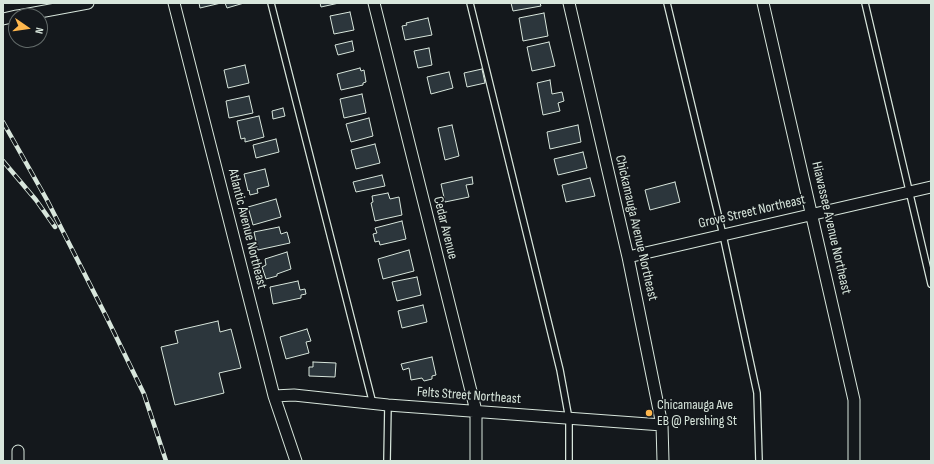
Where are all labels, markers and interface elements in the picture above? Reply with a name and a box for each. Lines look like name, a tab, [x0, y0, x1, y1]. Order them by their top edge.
north arrow	[8, 8, 48, 48]
text: N	[32, 26, 46, 35]
street label: Chickamauga Avenue Northeast	[611, 153, 661, 303]
street label: Hiawassee Avenue Northeast	[808, 160, 854, 296]
street label: Atlantic Avenue Northeast	[224, 167, 270, 291]
street label: Grove Street Northeast	[697, 192, 807, 232]
street label: Cedar Avenue	[429, 195, 461, 261]
street label: Felts Street Northeast	[416, 384, 522, 408]
place label: Chicamauga Ave EB @ Pershing St	[657, 397, 737, 430]
marker: Chicamauga Ave EB @ Pershing St	[644, 408, 654, 418]

